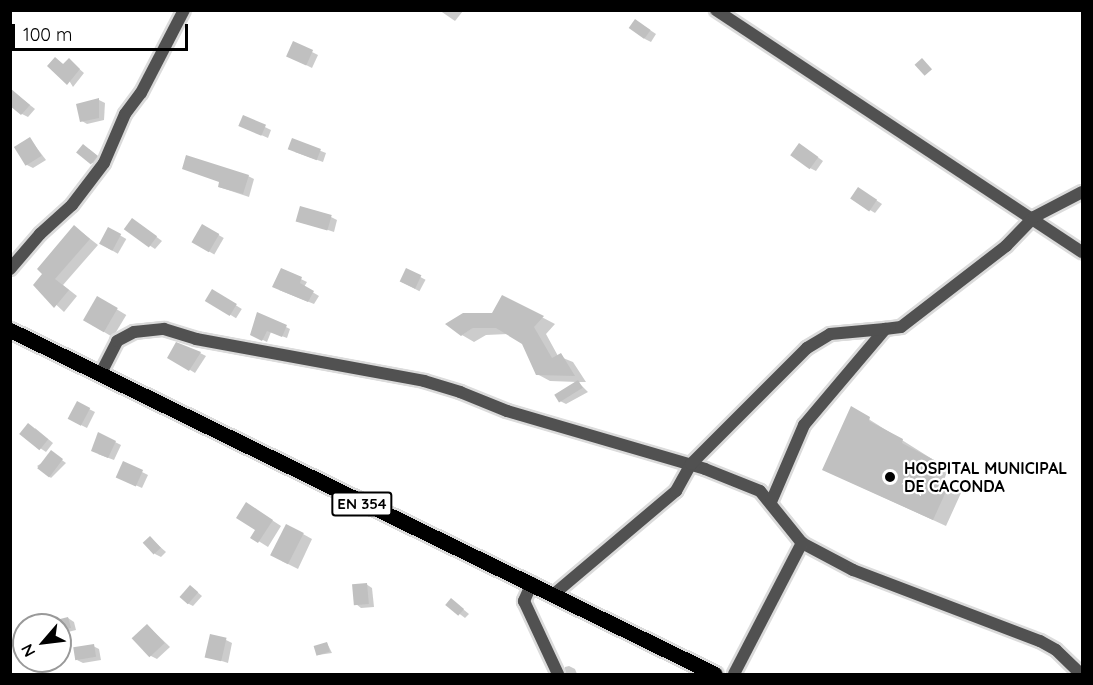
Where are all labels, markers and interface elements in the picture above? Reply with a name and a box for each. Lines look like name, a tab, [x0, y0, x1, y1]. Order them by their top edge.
scale bar	[15, 12, 190, 50]
text: 100 m	[23, 23, 72, 46]
place label: HOSPITAL MUNICIPAL DE CACONDA	[904, 458, 1067, 496]
marker: HOSPITAL MUNICIPAL DE CACONDA	[881, 468, 899, 486]
road number: EN 354	[330, 492, 394, 516]
north arrow	[12, 613, 72, 673]
text: N	[16, 641, 39, 660]

